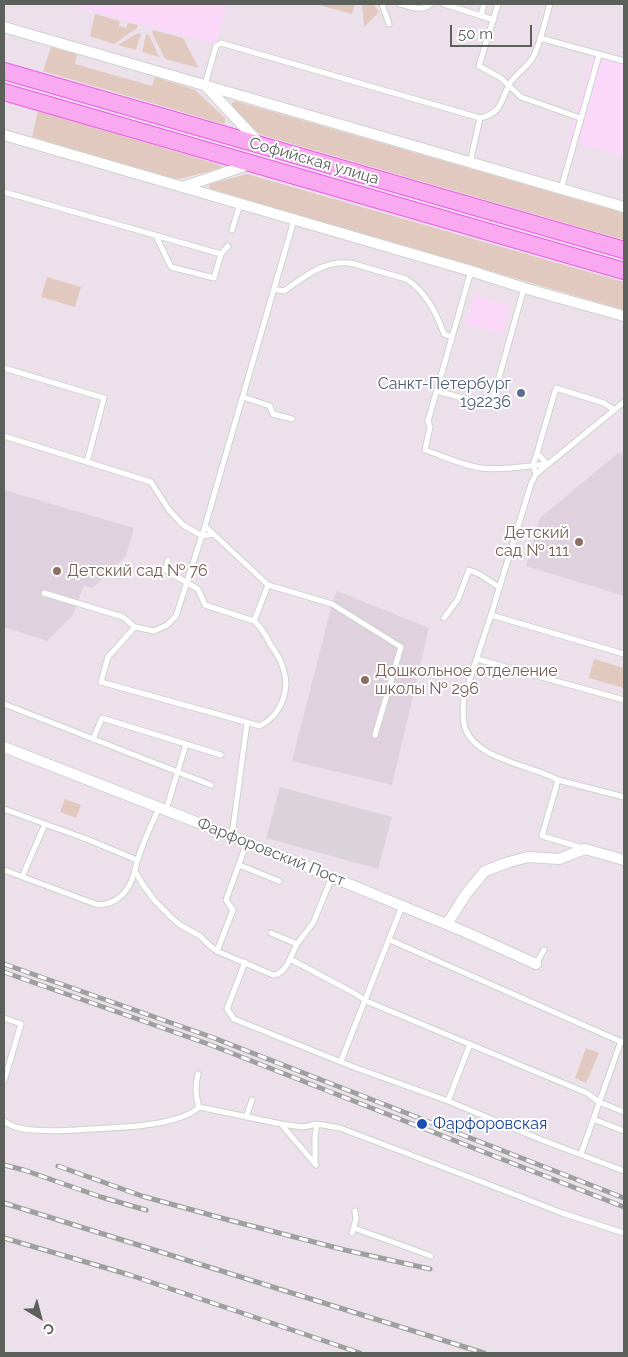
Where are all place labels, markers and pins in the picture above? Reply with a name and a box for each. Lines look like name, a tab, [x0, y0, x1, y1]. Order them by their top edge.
place label: Санкт-Петербург 192236	[378, 374, 511, 412]
marker: Санкт-Петербург 192236	[515, 387, 527, 399]
place label: Детский сад № 111	[495, 523, 569, 561]
marker: Детский сад № 111	[573, 536, 585, 548]
place label: Детский сад № 76	[67, 561, 208, 581]
marker: Детский сад № 76	[51, 565, 63, 577]
place label: Дошкольное отделение школы № 296	[375, 661, 558, 699]
marker: Дошкольное отделение школы № 296	[359, 674, 371, 686]
place label: Фарфоровская	[433, 1114, 547, 1134]
marker: Фарфоровская	[415, 1117, 429, 1131]

